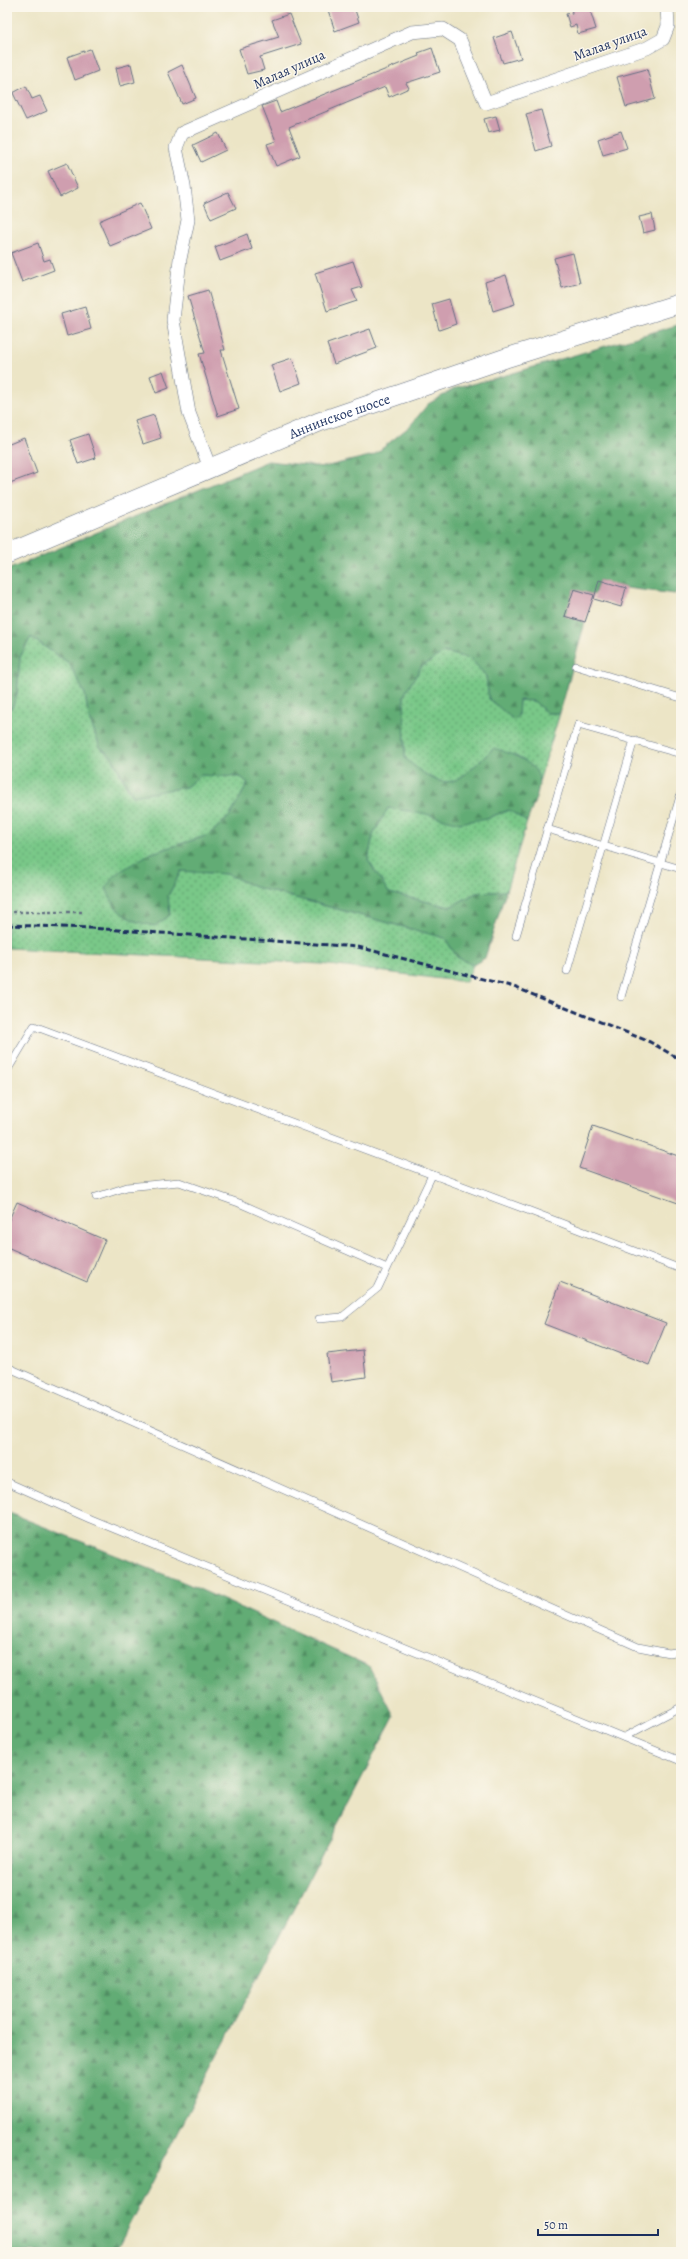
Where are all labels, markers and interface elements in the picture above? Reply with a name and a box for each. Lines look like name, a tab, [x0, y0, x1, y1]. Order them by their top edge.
street label: Малая улица	[571, 21, 650, 66]
street label: Малая улица	[250, 45, 329, 94]
street label: Аннинское шоссе	[285, 389, 393, 444]
scale bar	[538, 2211, 658, 2237]
text: 50 m	[544, 2217, 568, 2233]

